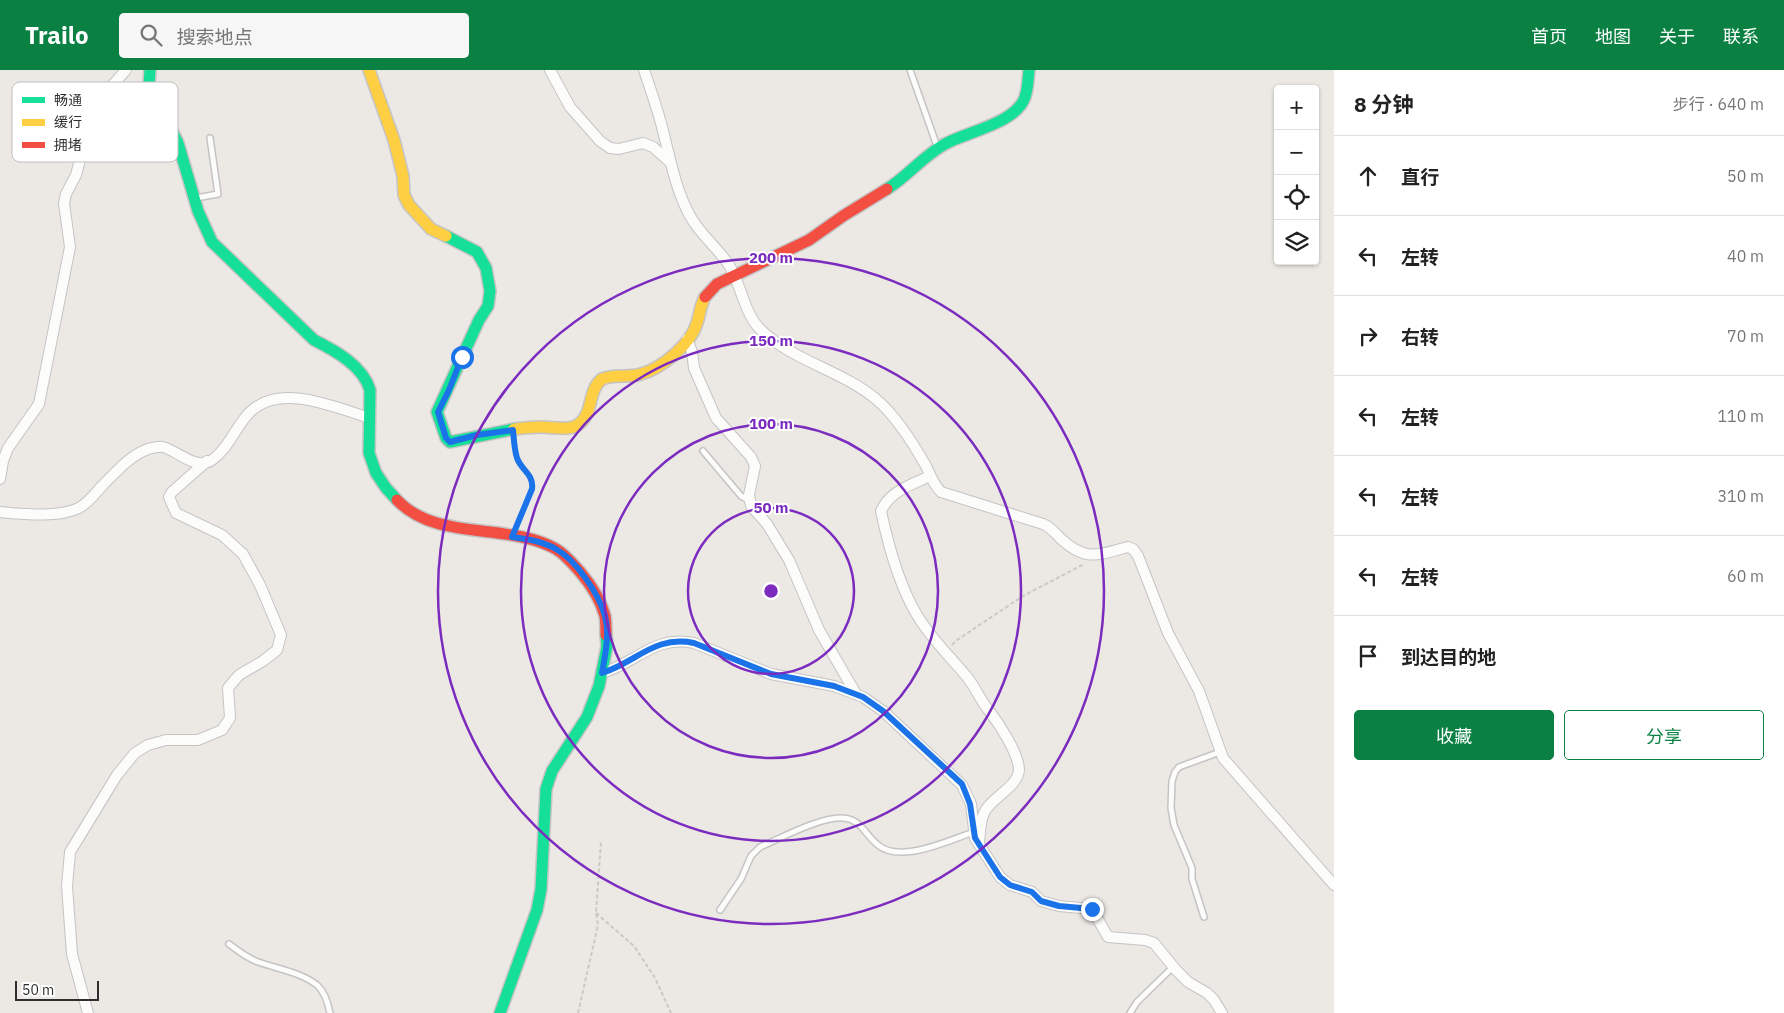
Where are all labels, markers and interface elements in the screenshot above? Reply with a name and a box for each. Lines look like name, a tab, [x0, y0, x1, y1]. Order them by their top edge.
search box	[119, 13, 469, 58]
text: Trailo	[25, 19, 89, 51]
icon: search	[137, 21, 165, 49]
text: 搜索地点	[177, 25, 253, 49]
text: 首页	[1531, 25, 1567, 48]
text: 地图	[1595, 25, 1631, 48]
text: 关于	[1659, 25, 1695, 48]
text: 联系	[1723, 25, 1759, 48]
legend	[12, 82, 178, 162]
map controls	[1274, 85, 1319, 265]
button: +	[1274, 85, 1319, 130]
text: 8 分钟	[1354, 90, 1414, 118]
text: 畅通	[54, 91, 82, 109]
text: 步行 · 640 m	[1673, 94, 1764, 114]
text: 缓行	[54, 113, 82, 131]
button: −	[1274, 130, 1319, 175]
text: 拥堵	[54, 136, 82, 154]
icon: ahead	[1354, 162, 1382, 190]
text: 直行	[1401, 165, 1439, 189]
text: 50 m	[1727, 166, 1764, 186]
button: locate	[1274, 175, 1319, 220]
button: layers	[1274, 220, 1319, 265]
icon: left	[1354, 242, 1382, 270]
text: 左转	[1401, 245, 1439, 269]
text: 40 m	[1727, 246, 1764, 266]
text: 200 m	[749, 248, 793, 267]
icon: right	[1354, 322, 1382, 350]
text: 右转	[1401, 325, 1439, 349]
text: 70 m	[1727, 326, 1764, 346]
text: 150 m	[749, 331, 793, 350]
route start	[451, 346, 474, 369]
icon: left	[1354, 402, 1382, 430]
text: 左转	[1401, 405, 1439, 429]
text: 110 m	[1717, 406, 1764, 426]
text: 100 m	[749, 414, 793, 433]
icon: left	[1354, 482, 1382, 510]
text: 左转	[1401, 485, 1439, 509]
text: 310 m	[1717, 486, 1764, 506]
text: 50 m	[754, 498, 788, 517]
icon: left	[1354, 562, 1382, 590]
text: 左转	[1401, 565, 1439, 589]
text: 60 m	[1727, 566, 1764, 586]
centre of rings	[762, 582, 780, 600]
icon: arrive	[1354, 642, 1382, 670]
text: 到达目的地	[1401, 645, 1496, 669]
button: 收藏	[1354, 710, 1554, 760]
button: 分享	[1564, 710, 1764, 760]
route end	[1081, 898, 1104, 921]
scale bar	[15, 978, 99, 1001]
text: 50 m	[22, 981, 54, 999]

